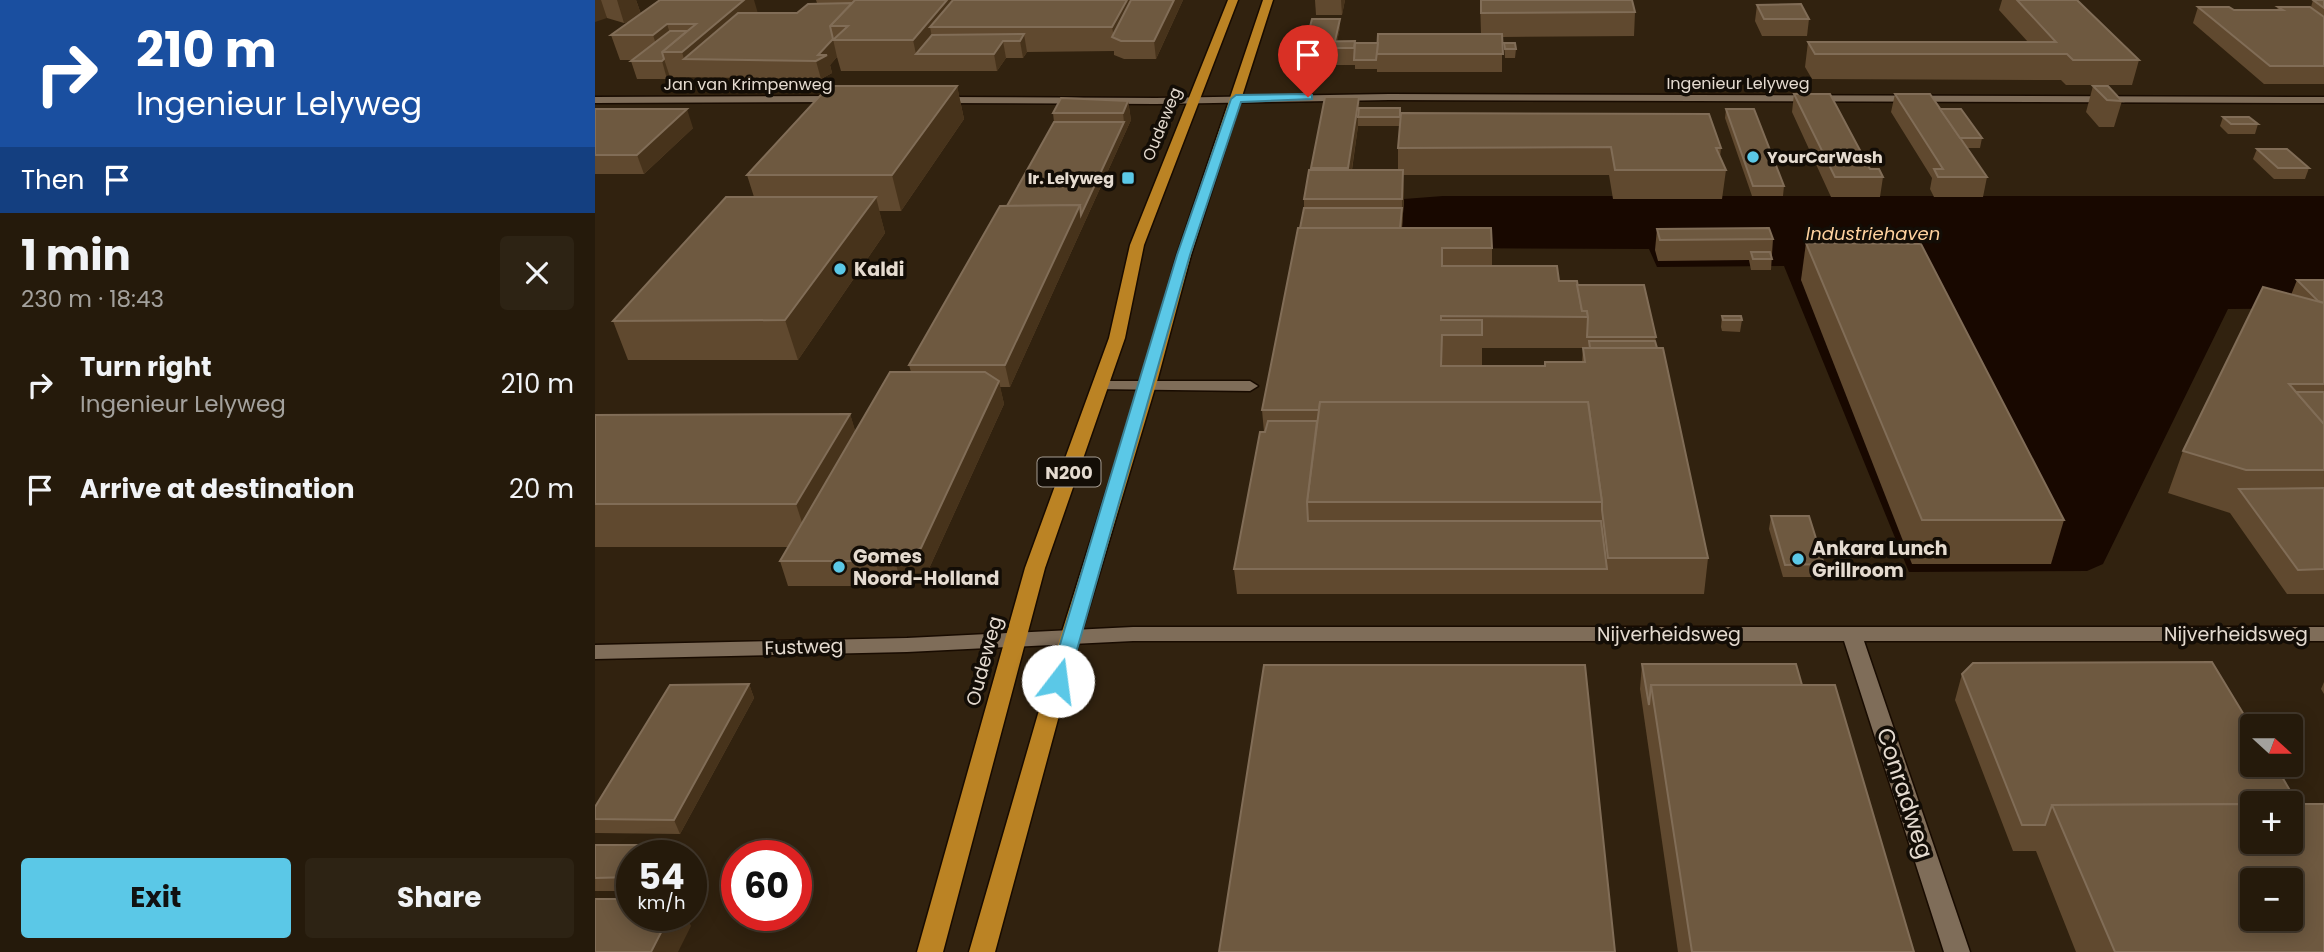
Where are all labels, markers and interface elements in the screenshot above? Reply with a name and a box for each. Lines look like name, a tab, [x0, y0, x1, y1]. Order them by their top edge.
text: 210 m	[136, 16, 277, 84]
pin	[1278, 25, 1338, 97]
icon: right	[21, 28, 112, 119]
icon: arrive	[1289, 36, 1327, 74]
street label: Ingenieur Lelyweg	[1666, 72, 1810, 95]
street label: Jan van Krimpenweg	[664, 73, 832, 96]
text: Ingenieur Lelyweg	[136, 81, 422, 126]
street label: Oudeweg	[1137, 84, 1187, 164]
place label: YourCarWash	[1767, 146, 1883, 169]
marker: YourCarWash	[1745, 149, 1761, 165]
icon: arrive	[98, 161, 136, 199]
text: Then	[21, 162, 84, 198]
place label: Ir. Lelyweg	[1028, 167, 1114, 190]
marker: Ir. Lelyweg	[1120, 170, 1136, 186]
water label: Industriehaven	[1806, 221, 1940, 246]
text: 1 min	[21, 226, 131, 285]
button: close	[500, 236, 574, 310]
place label: Kaldi	[854, 256, 904, 283]
marker: Kaldi	[832, 261, 848, 277]
text: 230 m · 18:43	[21, 283, 164, 315]
text: Turn right	[80, 349, 212, 385]
icon: right	[21, 366, 59, 404]
text: 210 m	[501, 366, 574, 402]
text: Ingenieur Lelyweg	[80, 388, 286, 420]
road number: N200	[1037, 458, 1100, 486]
icon: arrive	[21, 471, 59, 509]
text: Arrive at destination	[80, 471, 355, 507]
text: 20 m	[509, 471, 574, 507]
place label: Ankara Lunch Grillroom	[1812, 535, 1948, 584]
place label: Gomes Noord-Holland	[853, 543, 999, 592]
marker: Ankara Lunch Grillroom	[1790, 551, 1806, 567]
marker: Gomes Noord-Holland	[831, 559, 847, 575]
street label: Oudeweg	[959, 613, 1009, 709]
street label: Nijverheidsweg	[1597, 621, 1741, 648]
street label: Nijverheidsweg	[2164, 621, 2308, 648]
street label: Fustweg	[764, 632, 844, 662]
position arrow	[1021, 644, 1095, 718]
north arrow	[2240, 714, 2303, 777]
map controls	[2240, 714, 2303, 931]
street label: Conradweg	[1869, 724, 1941, 862]
button: +	[2240, 791, 2303, 854]
speed limit sign: 60	[721, 840, 812, 931]
text: 54	[638, 852, 685, 901]
button: Exit	[21, 858, 291, 938]
button: Share	[305, 858, 574, 938]
button: −	[2240, 868, 2303, 931]
text: km/h	[638, 890, 685, 915]

